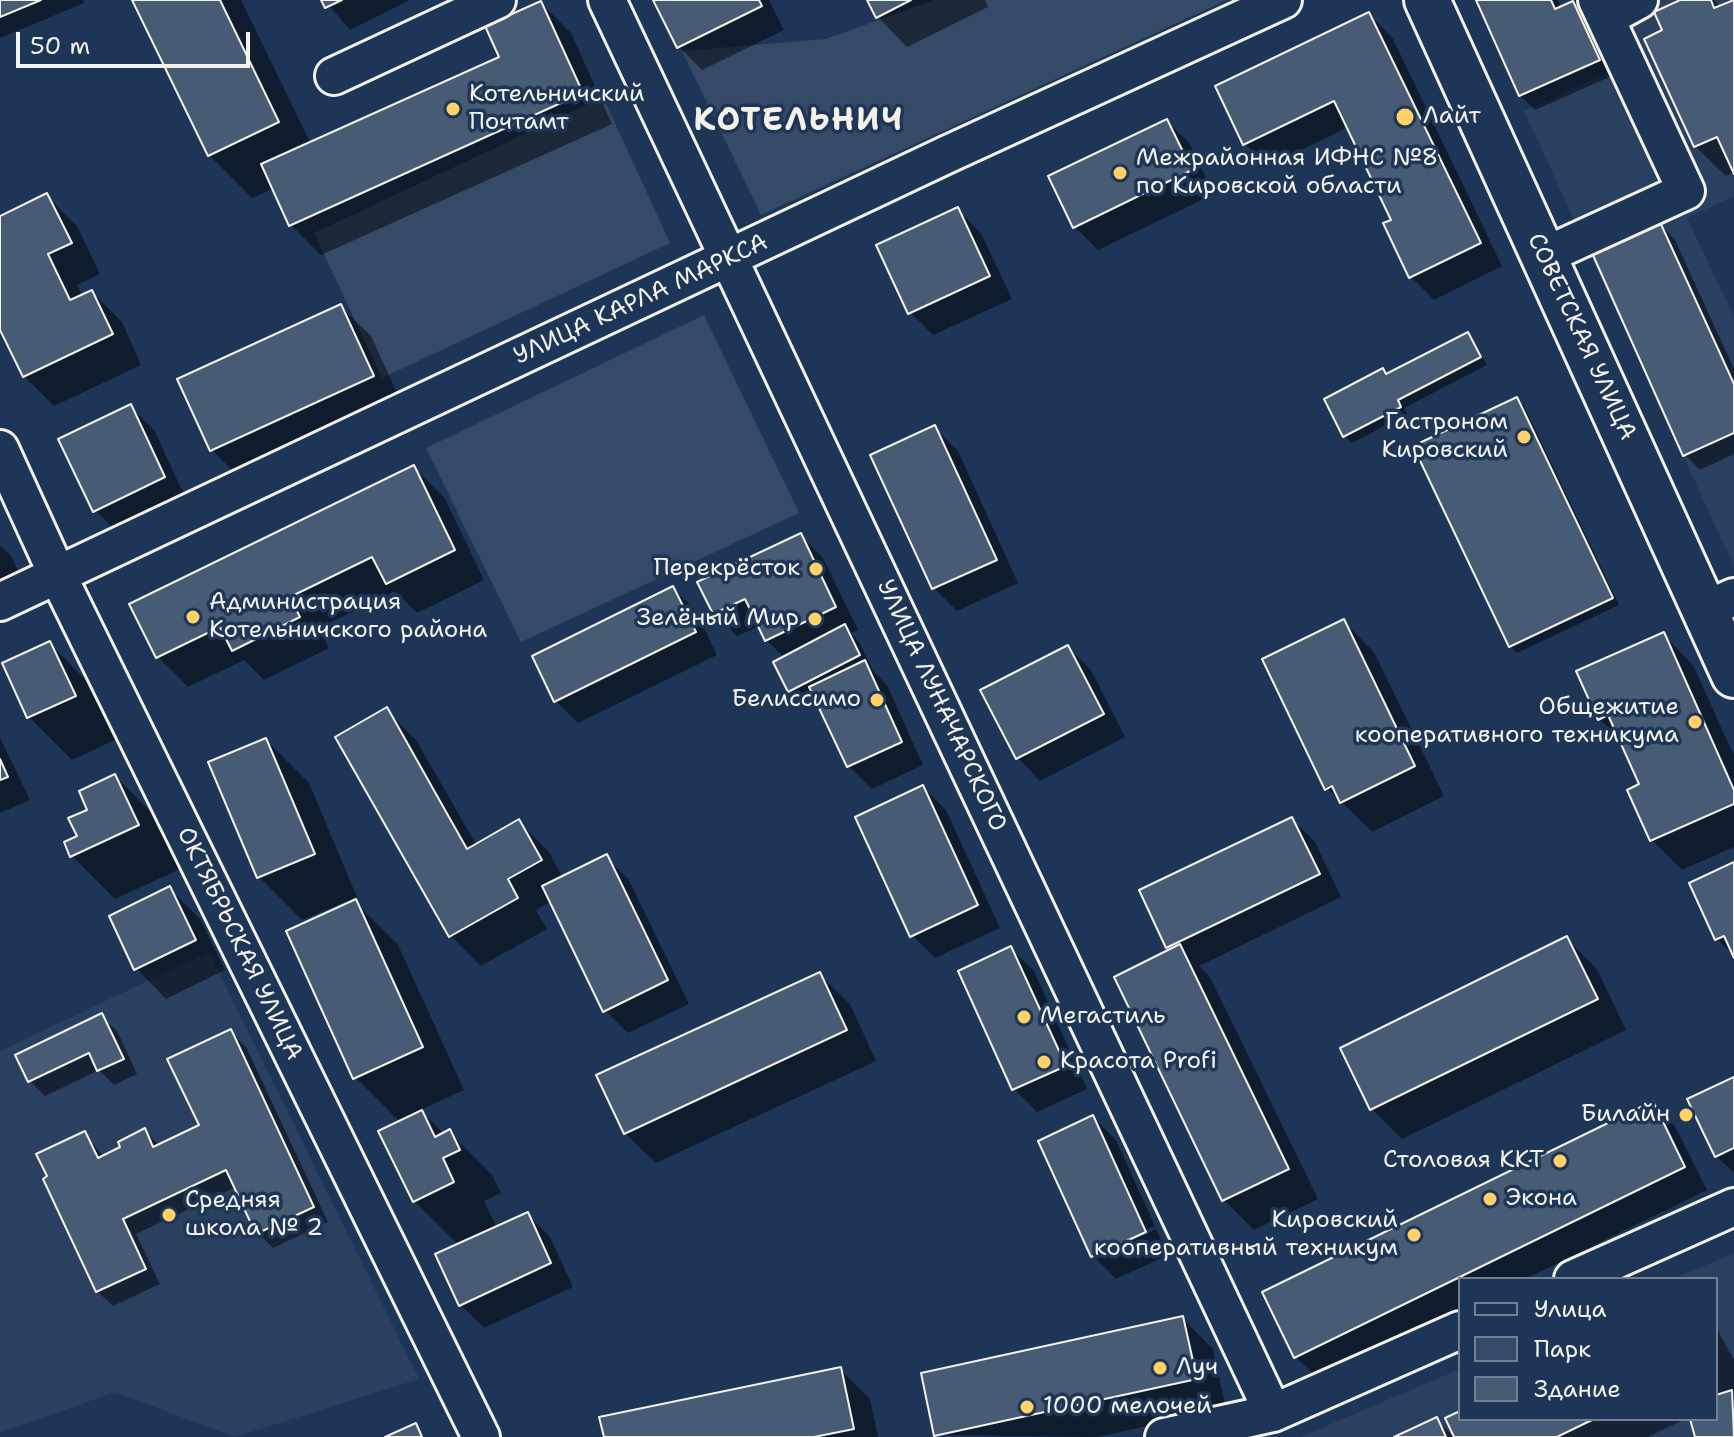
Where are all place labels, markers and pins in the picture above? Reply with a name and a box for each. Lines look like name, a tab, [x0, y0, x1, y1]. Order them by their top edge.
place label: Котельничский Почтамт	[469, 81, 645, 137]
marker: Котельничский Почтамт	[444, 100, 462, 118]
place label: Лайт	[1423, 103, 1481, 131]
marker: Лайт	[1394, 106, 1416, 128]
place label: Межрайонная ИФНС №8 по Кировской области	[1136, 145, 1438, 201]
marker: Межрайонная ИФНС №8 по Кировской области	[1111, 164, 1129, 182]
place label: Гастроном Кировский	[1382, 409, 1508, 465]
marker: Гастроном Кировский	[1515, 428, 1533, 446]
place label: Перекрёсток	[654, 555, 800, 583]
marker: Перекрёсток	[807, 560, 825, 578]
place label: Администрация Котельничского района	[209, 589, 487, 645]
place label: Зелёный Мир	[637, 605, 799, 633]
marker: Администрация Котельничского района	[184, 608, 202, 626]
marker: Зелёный Мир	[806, 610, 824, 628]
place label: Белиссимо	[731, 686, 861, 714]
marker: Белиссимо	[868, 691, 886, 709]
place label: Общежитие кооперативного техникума	[1355, 694, 1679, 750]
marker: Общежитие кооперативного техникума	[1686, 713, 1704, 731]
place label: Мегастиль	[1040, 1003, 1165, 1031]
marker: Мегастиль	[1015, 1008, 1033, 1026]
place label: Красота Profi	[1060, 1048, 1217, 1076]
marker: Красота Profi	[1035, 1053, 1053, 1071]
place label: Билайн	[1581, 1101, 1670, 1129]
marker: Билайн	[1677, 1106, 1695, 1124]
place label: Столовая ККТ	[1383, 1147, 1544, 1175]
marker: Столовая ККТ	[1551, 1152, 1569, 1170]
place label: Экона	[1506, 1185, 1577, 1213]
place label: Средняя школа № 2	[185, 1187, 323, 1243]
marker: Экона	[1481, 1190, 1499, 1208]
marker: Средняя школа № 2	[160, 1206, 178, 1224]
place label: Кировский кооперативный техникум	[1094, 1207, 1398, 1263]
marker: Кировский кооперативный техникум	[1405, 1226, 1423, 1244]
place label: Луч	[1176, 1354, 1218, 1382]
marker: Луч	[1151, 1359, 1169, 1377]
place label: 1000 мелочей	[1043, 1393, 1212, 1421]
marker: 1000 мелочей	[1018, 1398, 1036, 1416]

